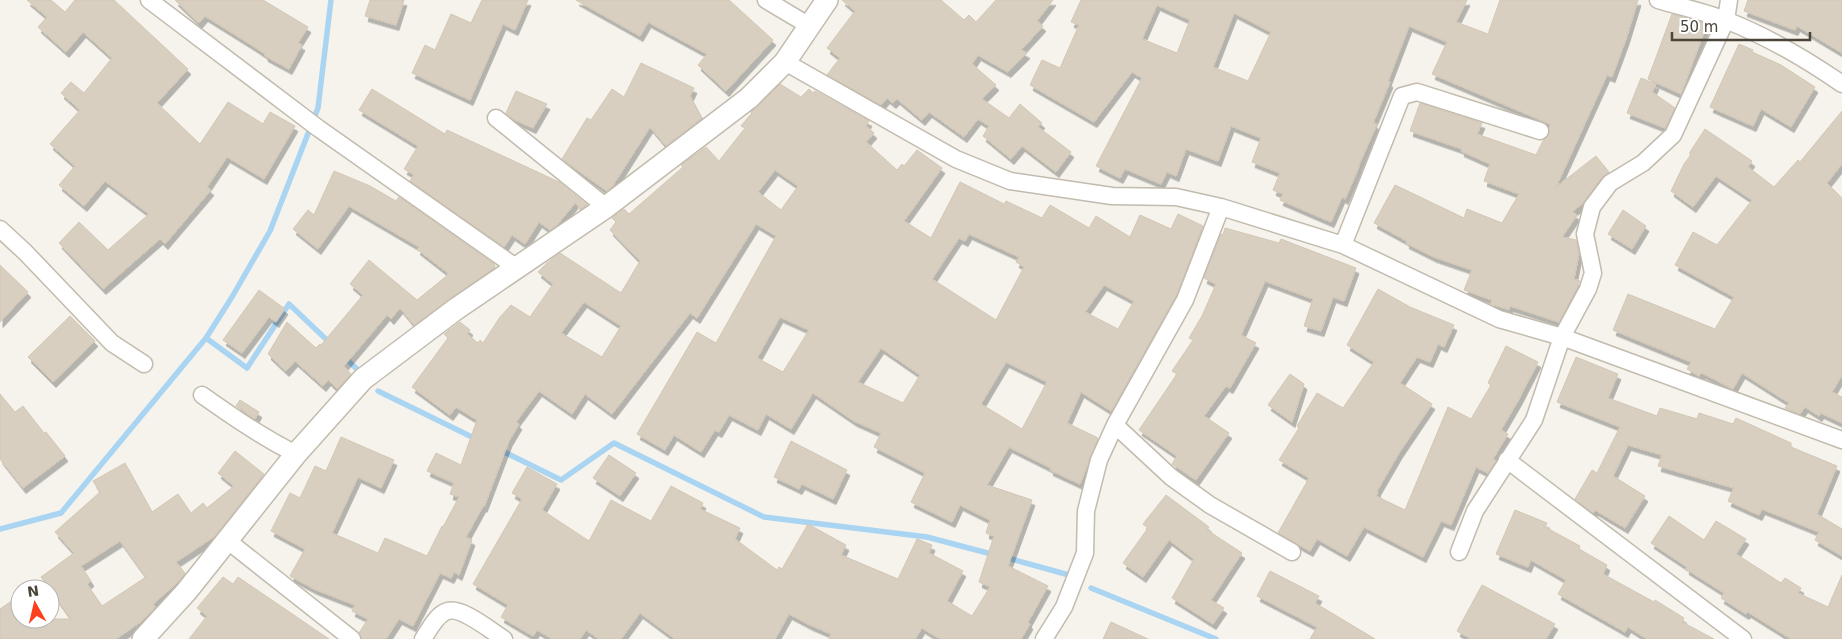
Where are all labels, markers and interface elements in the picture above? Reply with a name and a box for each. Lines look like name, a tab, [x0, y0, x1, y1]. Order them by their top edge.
scale bar	[1672, 10, 1810, 42]
text: 50 m	[1680, 18, 1718, 36]
north arrow	[10, 579, 60, 629]
text: N	[26, 582, 40, 600]

